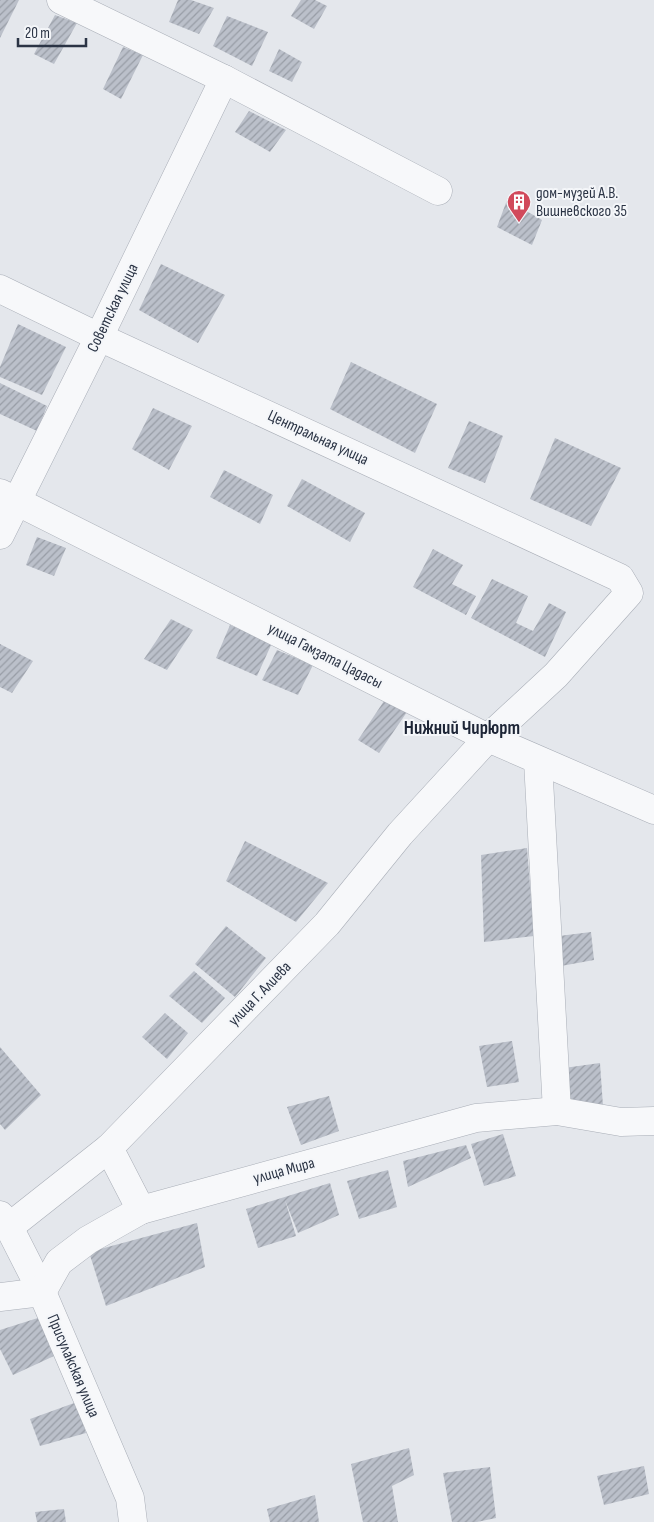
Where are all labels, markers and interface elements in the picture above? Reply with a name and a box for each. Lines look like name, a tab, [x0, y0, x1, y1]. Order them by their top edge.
scale bar	[18, 15, 85, 47]
text: 20 m	[25, 24, 50, 43]
place label: дом-музей А.В. Вишневского 35	[536, 184, 627, 221]
building icon: дом-музей А.В. Вишневского 35	[506, 189, 532, 223]
street label: Советская улица	[83, 261, 143, 355]
street label: Центральная улица	[265, 406, 371, 470]
street label: улица Гамзата Цадасы	[265, 619, 385, 693]
district label: Нижний Чирюрт	[404, 717, 520, 740]
street label: улица Г. Алиева	[225, 958, 295, 1030]
street label: улица Мира	[251, 1154, 317, 1188]
street label: Присулакская улица	[43, 1312, 103, 1420]

